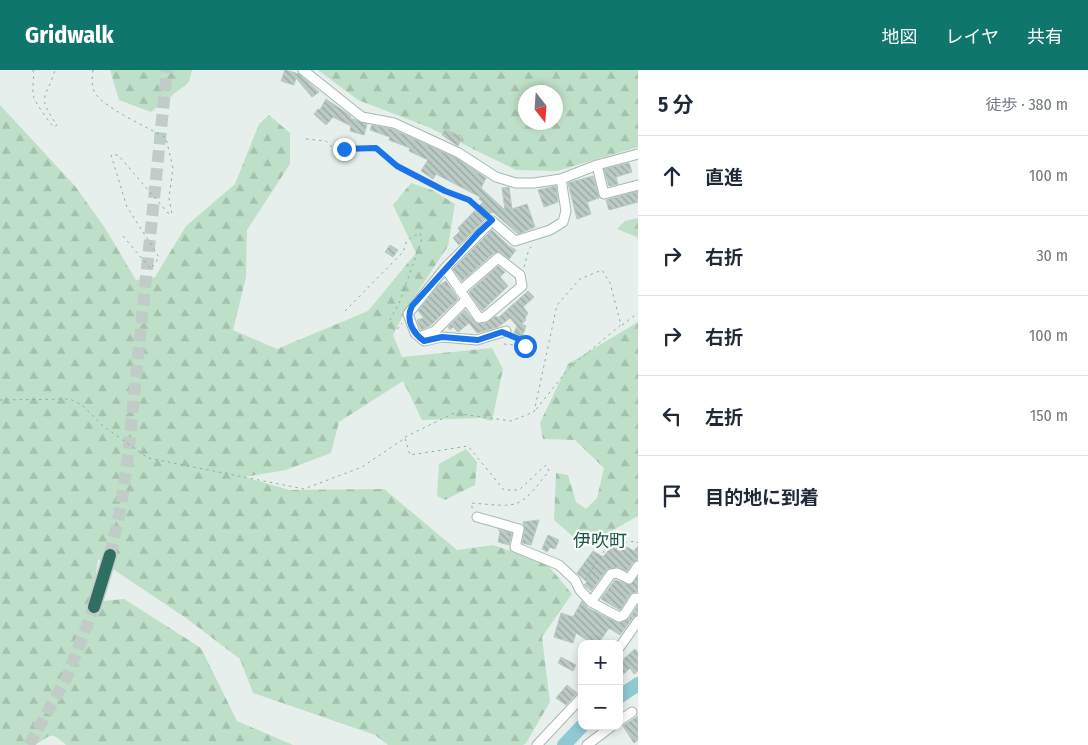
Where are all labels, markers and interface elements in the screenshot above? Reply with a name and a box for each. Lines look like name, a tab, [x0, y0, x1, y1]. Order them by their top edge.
text: Gridwalk	[25, 21, 114, 49]
text: 地図	[882, 26, 918, 48]
text: レイヤ	[946, 26, 999, 48]
text: 共有	[1027, 26, 1063, 48]
north arrow	[518, 85, 563, 130]
text: 5 分	[658, 92, 694, 118]
text: 徒歩 · 380 m	[985, 95, 1068, 114]
route end	[333, 138, 356, 161]
icon: ahead	[658, 162, 686, 190]
text: 直進	[705, 166, 743, 189]
text: 100 m	[1029, 166, 1068, 185]
icon: right	[658, 242, 686, 270]
text: 右折	[705, 246, 743, 269]
text: 30 m	[1036, 246, 1068, 265]
icon: right	[658, 322, 686, 350]
text: 右折	[705, 326, 743, 349]
text: 100 m	[1029, 326, 1068, 345]
route start	[514, 335, 537, 358]
icon: left	[658, 402, 686, 430]
text: 左折	[705, 406, 743, 429]
text: 150 m	[1030, 406, 1068, 425]
icon: arrive	[658, 482, 686, 510]
text: 目的地に到着	[705, 486, 819, 509]
district label: 伊吹町	[573, 530, 627, 552]
map controls	[578, 640, 623, 730]
button: +	[578, 640, 623, 685]
button: −	[578, 685, 623, 730]

